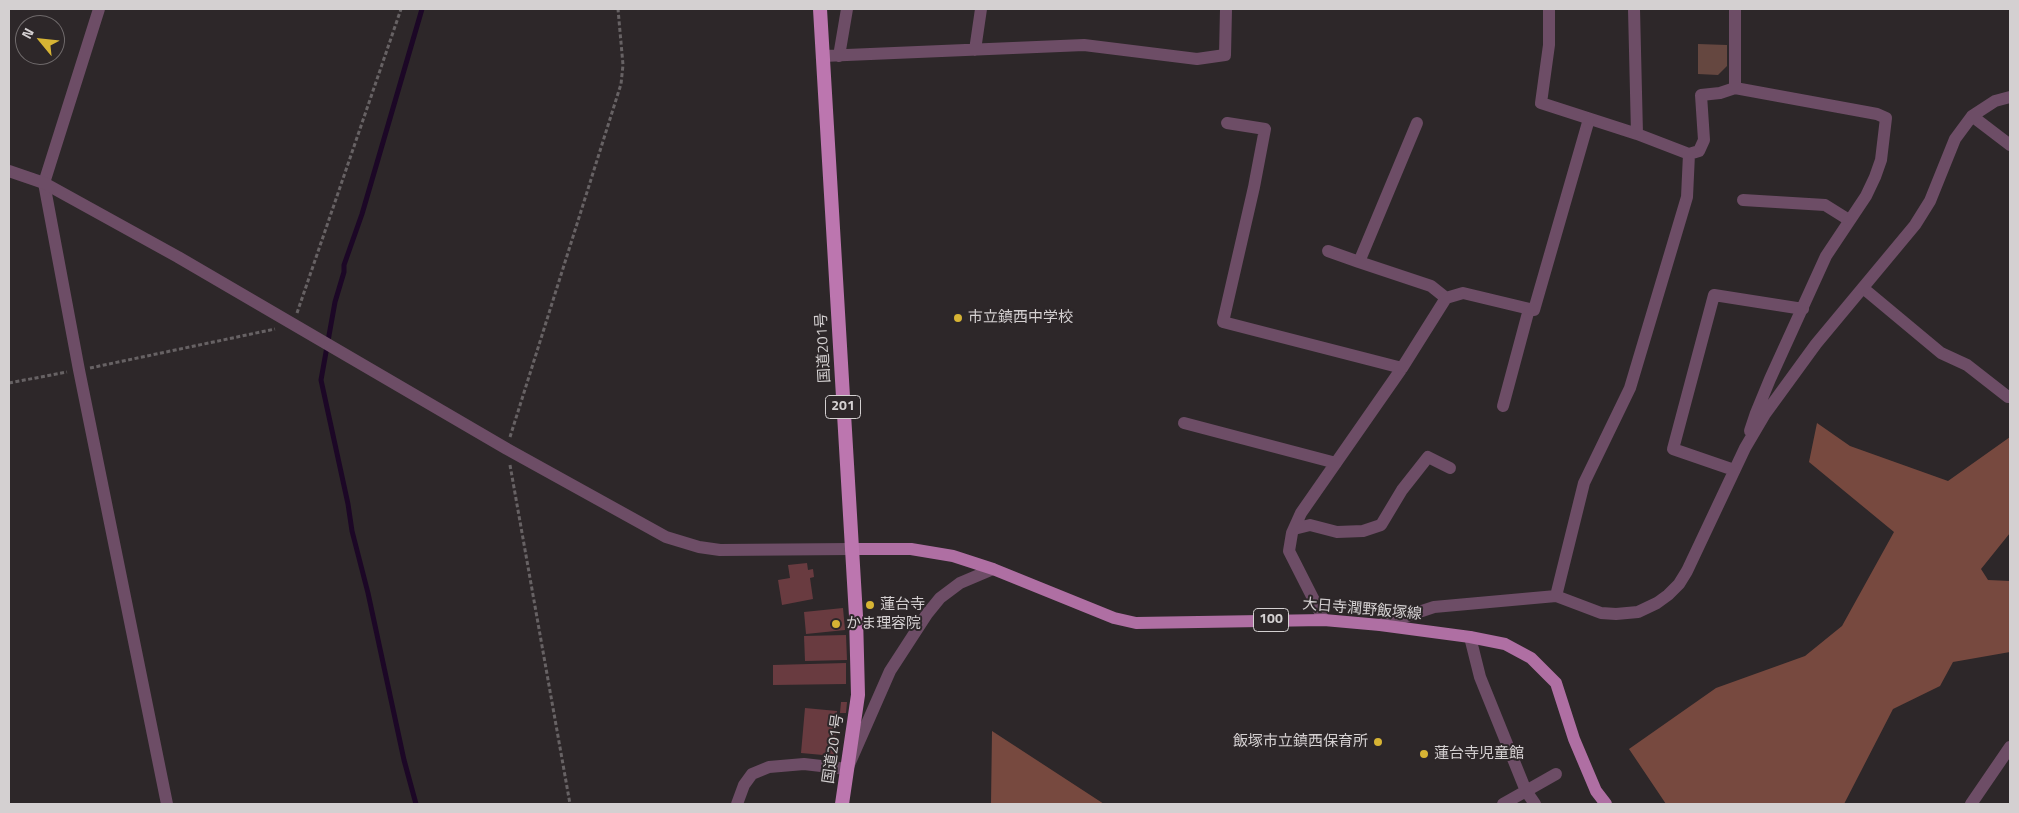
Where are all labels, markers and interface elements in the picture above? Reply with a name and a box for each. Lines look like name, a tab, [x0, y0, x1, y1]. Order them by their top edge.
north arrow	[15, 15, 65, 65]
text: N	[16, 24, 39, 42]
place label: 市立鎮西中学校	[968, 309, 1073, 327]
street label: 国道201号	[813, 312, 835, 384]
marker: 市立鎮西中学校	[952, 312, 964, 324]
road number: 201	[826, 396, 860, 418]
place label: 蓮台寺	[880, 596, 925, 614]
street label: 大日寺潤野飯塚線	[1301, 596, 1423, 624]
marker: 蓮台寺	[864, 599, 876, 611]
road number: 100	[1254, 608, 1288, 632]
place label: かま理容院	[846, 615, 921, 633]
marker: かま理容院	[830, 618, 842, 630]
street label: 国道201号	[820, 713, 848, 785]
place label: 飯塚市立鎮西保育所	[1233, 733, 1368, 751]
marker: 飯塚市立鎮西保育所	[1372, 736, 1384, 748]
place label: 蓮台寺児童館	[1434, 745, 1524, 763]
marker: 蓮台寺児童館	[1418, 748, 1430, 760]

